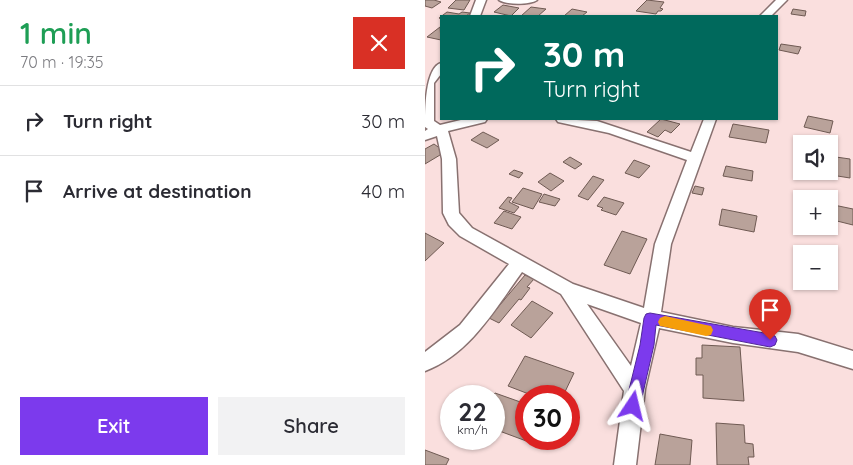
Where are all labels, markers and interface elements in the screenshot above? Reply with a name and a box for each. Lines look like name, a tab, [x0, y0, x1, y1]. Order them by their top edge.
text: 1 min	[20, 14, 92, 52]
button: close	[353, 17, 405, 69]
text: 30 m	[543, 32, 625, 76]
icon: right	[460, 35, 525, 100]
text: 70 m · 19:35	[20, 52, 104, 72]
text: Turn right	[543, 75, 640, 103]
icon: right	[20, 107, 48, 135]
text: Turn right	[63, 109, 152, 133]
text: 30 m	[361, 109, 405, 133]
map controls	[793, 135, 838, 290]
button: sound	[793, 135, 838, 180]
icon: arrive	[20, 177, 48, 205]
text: Arrive at destination	[63, 179, 252, 203]
text: 40 m	[361, 179, 405, 203]
button: +	[793, 190, 838, 235]
button: −	[793, 245, 838, 290]
pin	[749, 289, 791, 340]
icon: arrive	[756, 296, 784, 324]
position arrow	[606, 379, 658, 431]
speed limit sign: 30	[515, 385, 580, 450]
text: 22	[458, 396, 487, 427]
button: Exit	[20, 397, 208, 455]
button: Share	[218, 397, 405, 455]
text: km/h	[457, 422, 488, 437]

